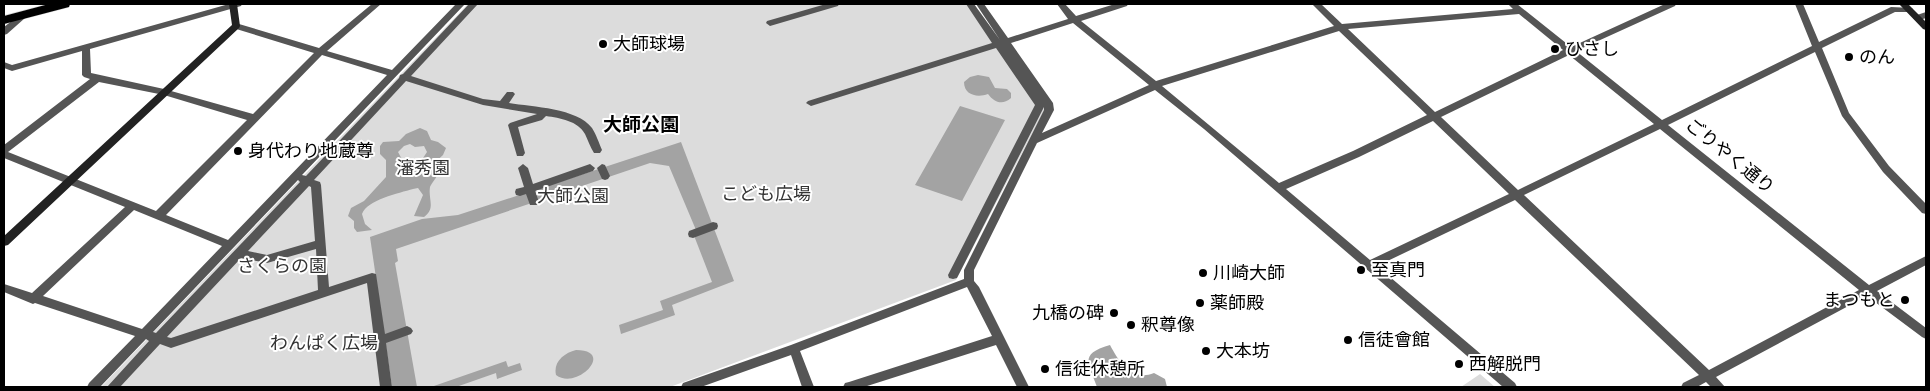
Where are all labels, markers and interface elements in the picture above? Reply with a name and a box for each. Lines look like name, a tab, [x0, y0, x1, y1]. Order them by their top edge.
place label: 大師球場	[613, 34, 685, 55]
marker: 大師球場	[597, 38, 609, 50]
place label: ひさし	[1565, 39, 1619, 60]
marker: ひさし	[1549, 43, 1561, 55]
place label: のん	[1859, 47, 1895, 68]
marker: のん	[1843, 51, 1855, 63]
district label: 大師公園	[603, 114, 679, 137]
street label: ごりやく通り	[1681, 114, 1778, 199]
place label: 身代わり地蔵尊	[248, 141, 374, 162]
marker: 身代わり地蔵尊	[232, 145, 244, 157]
park label: 瀋秀園	[396, 158, 450, 179]
park label: こども広場	[721, 184, 811, 205]
park label: 大師公園	[537, 186, 609, 207]
park label: さくらの園	[237, 256, 327, 277]
place label: 至真門	[1371, 260, 1425, 281]
place label: 川崎大師	[1213, 263, 1285, 284]
marker: 至真門	[1355, 264, 1367, 276]
marker: 川崎大師	[1197, 267, 1209, 279]
place label: まつもと	[1823, 290, 1895, 311]
place label: 薬師殿	[1210, 293, 1264, 314]
marker: まつもと	[1899, 294, 1911, 306]
marker: 薬師殿	[1194, 297, 1206, 309]
place label: 九橋の碑	[1032, 303, 1104, 324]
marker: 九橋の碑	[1108, 307, 1120, 319]
place label: 釈尊像	[1141, 315, 1195, 336]
marker: 釈尊像	[1125, 319, 1137, 331]
place label: 信徒會館	[1358, 330, 1430, 351]
park label: わんぱく広場	[270, 333, 378, 354]
marker: 信徒會館	[1342, 334, 1354, 346]
place label: 大本坊	[1216, 341, 1270, 362]
marker: 大本坊	[1200, 345, 1212, 357]
place label: 西解脱門	[1469, 354, 1541, 375]
marker: 西解脱門	[1453, 358, 1465, 370]
place label: 信徒休憩所	[1055, 359, 1145, 380]
marker: 信徒休憩所	[1039, 363, 1051, 375]

